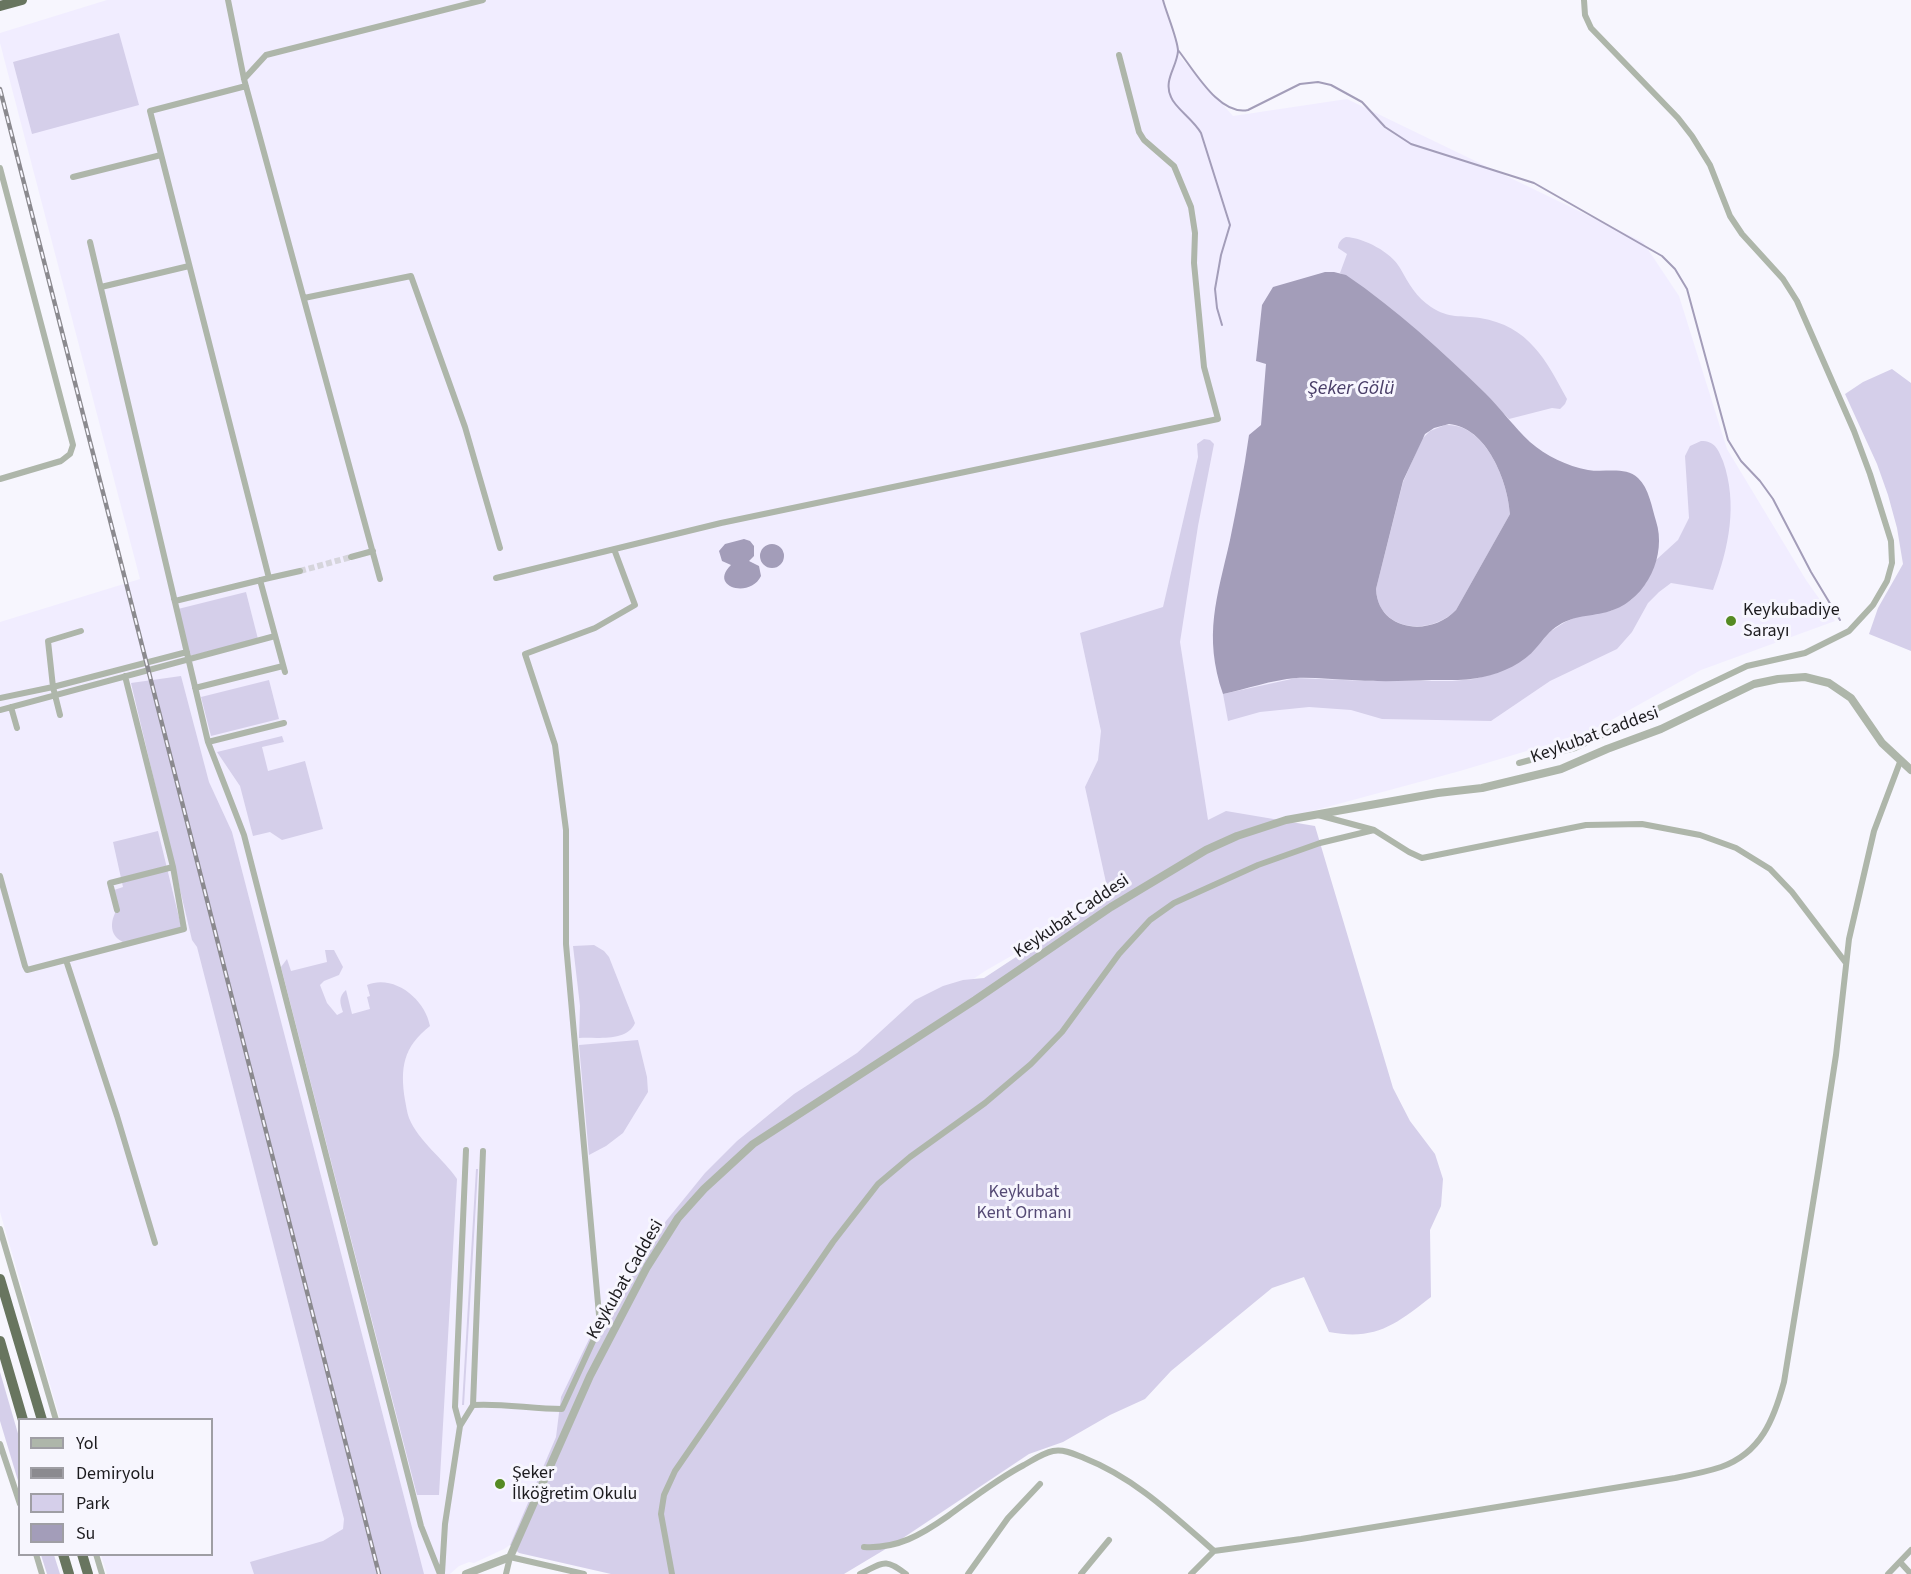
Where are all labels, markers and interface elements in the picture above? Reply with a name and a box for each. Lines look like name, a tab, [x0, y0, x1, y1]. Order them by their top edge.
water label: Şeker Gölü	[1308, 378, 1394, 402]
place label: Keykubadiye Sarayı	[1743, 600, 1840, 642]
marker: Keykubadiye Sarayı	[1724, 614, 1738, 628]
street label: Keykubat Caddesi	[1528, 703, 1662, 769]
street label: Keykubat Caddesi	[1010, 870, 1134, 964]
park label: Keykubat Kent Ormanı	[976, 1182, 1072, 1224]
street label: Keykubat Caddesi	[583, 1216, 669, 1344]
legend	[18, 1418, 213, 1556]
text: Yol	[76, 1431, 98, 1456]
text: Demiryolu	[76, 1461, 155, 1486]
place label: Şeker İlköğretim Okulu	[512, 1463, 637, 1506]
marker: Şeker İlköğretim Okulu	[493, 1477, 507, 1491]
text: Park	[76, 1491, 110, 1516]
text: Su	[76, 1521, 95, 1546]

